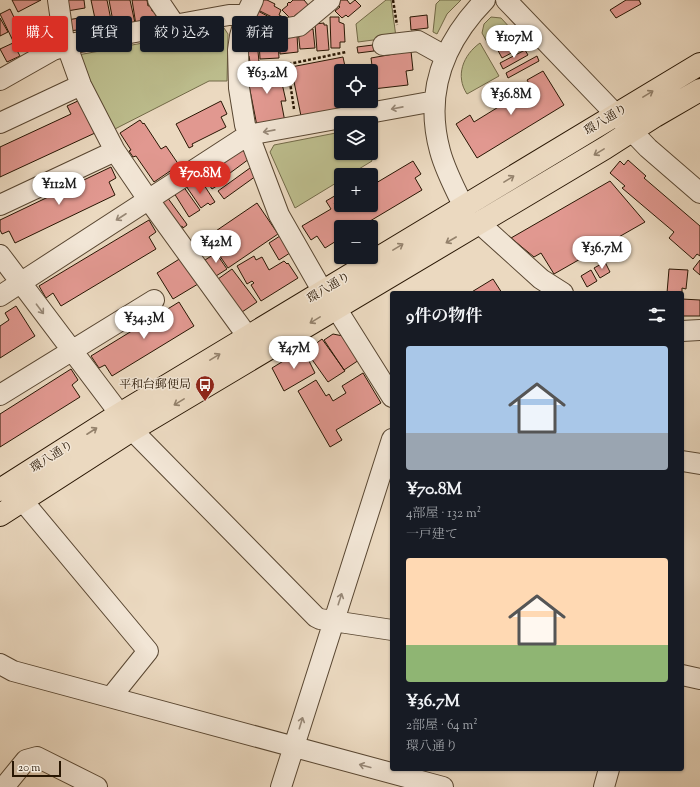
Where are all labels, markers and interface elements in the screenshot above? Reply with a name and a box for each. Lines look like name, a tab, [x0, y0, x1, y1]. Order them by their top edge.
chip: 購入	[12, 16, 68, 52]
chip: 賃貸	[76, 16, 132, 52]
chip: 絞り込み	[140, 16, 224, 52]
chip: 新着	[232, 16, 288, 52]
pin: ¥107M	[486, 25, 542, 59]
text: ¥107M	[495, 29, 533, 47]
pin: ¥63.2M	[234, 61, 300, 95]
map controls	[334, 64, 378, 264]
button: locate	[334, 64, 378, 108]
text: ¥63.2M	[246, 65, 288, 83]
pin: ¥36.8M	[478, 82, 544, 116]
text: ¥36.8M	[490, 86, 532, 104]
one-way arrow	[642, 90, 654, 98]
street label: 環八通り	[581, 100, 631, 140]
one-way arrow	[390, 104, 403, 112]
button: layers	[334, 116, 378, 160]
one-way arrow	[263, 128, 276, 136]
one-way arrow	[594, 148, 605, 156]
pin: ¥70.8M	[167, 161, 233, 195]
text: ¥70.8M	[179, 165, 221, 183]
button: +	[334, 168, 378, 212]
pin: ¥112M	[31, 172, 87, 206]
one-way arrow	[504, 175, 515, 183]
text: ¥112M	[41, 176, 77, 194]
one-way arrow	[115, 214, 127, 222]
button: −	[334, 220, 378, 264]
pin: ¥42M	[192, 230, 240, 264]
text: ¥42M	[200, 234, 232, 252]
one-way arrow	[445, 236, 457, 244]
pin: ¥36.7M	[569, 236, 635, 270]
text: ¥36.7M	[581, 240, 623, 258]
one-way arrow	[392, 242, 404, 250]
street label: 環八通り	[304, 268, 354, 308]
one-way arrow	[36, 303, 44, 314]
icon: filters	[646, 304, 668, 326]
text: 9件の物件	[406, 305, 482, 329]
pin: ¥34.3M	[111, 306, 177, 340]
text: ¥34.3M	[124, 310, 164, 328]
one-way arrow	[309, 317, 321, 325]
pin: ¥47M	[270, 336, 318, 370]
text: ¥47M	[278, 340, 310, 358]
one-way arrow	[209, 352, 221, 360]
icon: home	[501, 372, 573, 444]
bus stop icon: 平和台郵便局	[194, 374, 216, 402]
place label: 平和台郵便局	[119, 376, 191, 394]
one-way arrow	[173, 398, 185, 406]
one-way arrow	[86, 427, 98, 435]
street label: 環八通り	[27, 436, 77, 478]
text: ¥70.8M	[406, 478, 462, 502]
text: 4部屋 · 132 m²	[406, 505, 481, 523]
text: 一戸建て	[406, 526, 458, 544]
icon: home	[501, 584, 573, 656]
one-way arrow	[337, 594, 345, 606]
text: ¥36.7M	[406, 690, 460, 714]
one-way arrow	[298, 717, 305, 730]
text: 2部屋 · 64 m²	[406, 717, 478, 735]
text: 環八通り	[406, 738, 458, 756]
scale bar	[12, 759, 61, 778]
text: 20 m	[18, 760, 40, 776]
one-way arrow	[358, 762, 371, 769]

